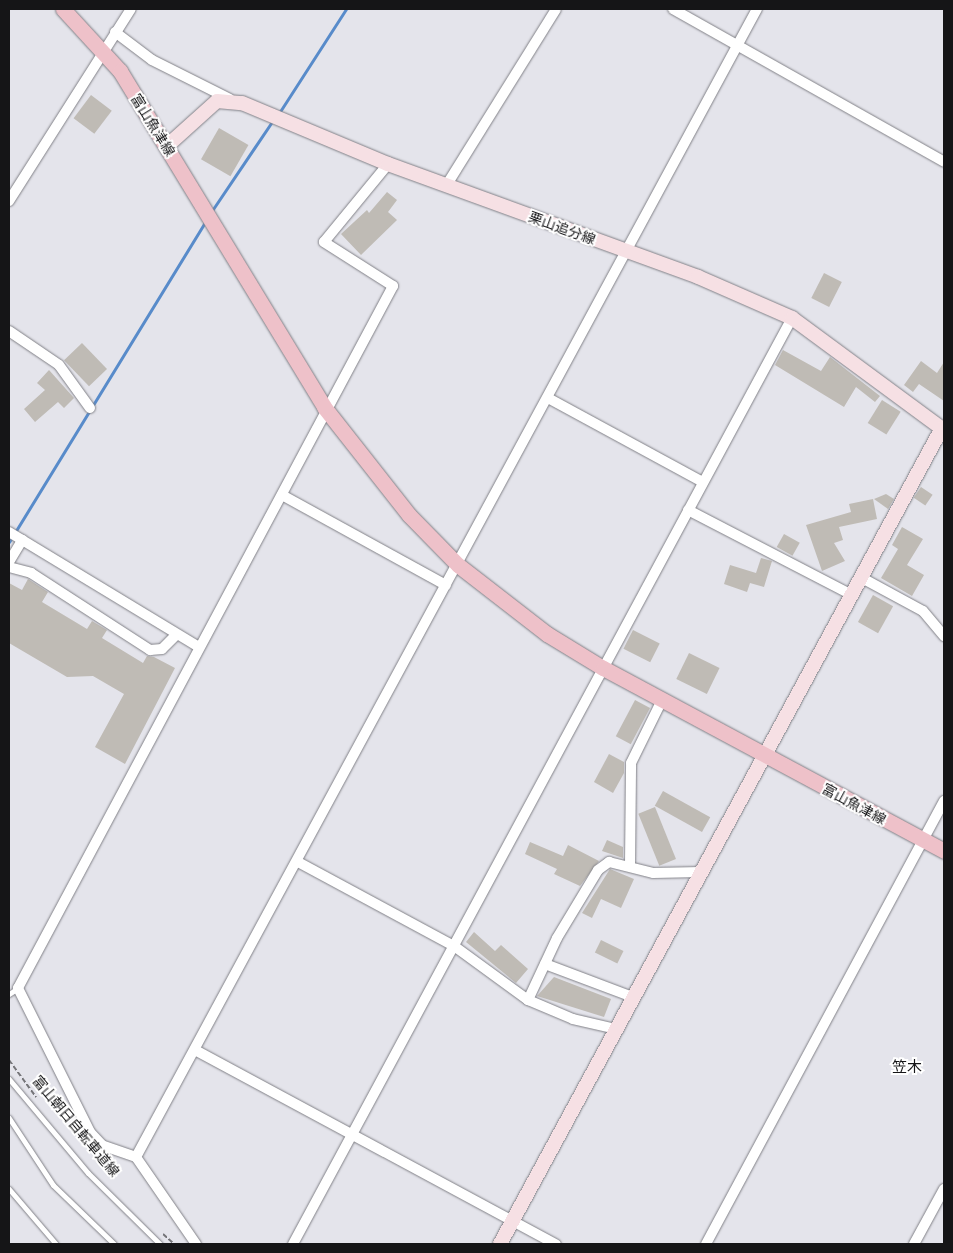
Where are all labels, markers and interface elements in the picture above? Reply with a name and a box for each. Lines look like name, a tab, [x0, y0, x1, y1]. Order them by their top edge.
street label: 富山魚津線	[127, 91, 179, 159]
street label: 栗山追分線	[526, 208, 598, 248]
street label: 富山魚津線	[819, 780, 889, 828]
district label: 笠木	[892, 1059, 922, 1077]
street label: 富山朝日自転車道線	[29, 1072, 123, 1180]

